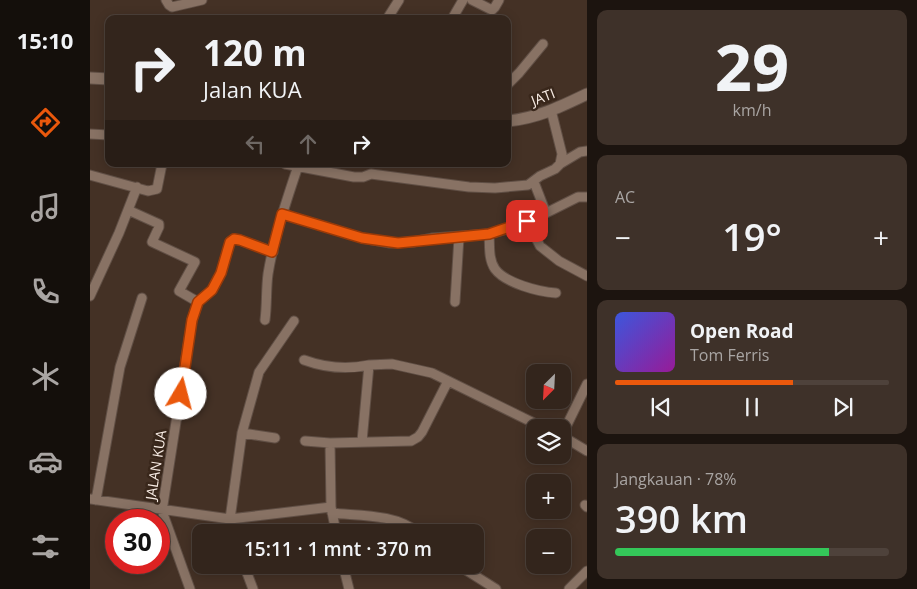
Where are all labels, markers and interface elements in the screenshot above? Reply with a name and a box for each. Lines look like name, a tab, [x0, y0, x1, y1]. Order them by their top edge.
text: 29	[715, 22, 789, 110]
text: 15:10	[17, 25, 73, 55]
text: 120 m	[203, 29, 307, 76]
icon: right	[120, 35, 185, 100]
text: Jalan KUA	[203, 74, 302, 104]
street label: JATI	[526, 83, 558, 110]
text: km/h	[733, 99, 771, 121]
icon: directions	[28, 105, 63, 140]
icon: left	[241, 130, 269, 158]
icon: ahead	[294, 130, 322, 158]
icon: right	[347, 130, 375, 158]
text: AC	[615, 186, 635, 208]
icon: music	[28, 190, 63, 225]
pin	[506, 200, 548, 242]
icon: arrive	[513, 207, 541, 235]
text: 19°	[722, 210, 782, 262]
text: −	[615, 218, 631, 256]
text: +	[873, 218, 889, 256]
icon: phone	[28, 274, 63, 309]
text: Open Road	[690, 318, 794, 344]
text: Tom Ferris	[690, 344, 769, 366]
icon: climate	[28, 359, 63, 394]
north arrow	[526, 364, 571, 409]
map controls	[526, 364, 571, 574]
position arrow	[154, 367, 206, 419]
icon: previous	[647, 393, 675, 421]
icon: pause	[738, 393, 766, 421]
icon: next	[829, 393, 857, 421]
button: layers	[526, 419, 571, 464]
street label: JALAN KUA	[140, 428, 170, 503]
icon: car	[28, 444, 63, 479]
text: Jangkauan · 78%	[615, 468, 737, 490]
button: +	[526, 474, 571, 519]
text: 390 km	[615, 492, 748, 544]
speed limit sign: 30	[105, 509, 170, 574]
icon: filters	[28, 529, 63, 564]
button: −	[526, 529, 571, 574]
text: 15:11 · 1 mnt · 370 m	[244, 536, 432, 562]

